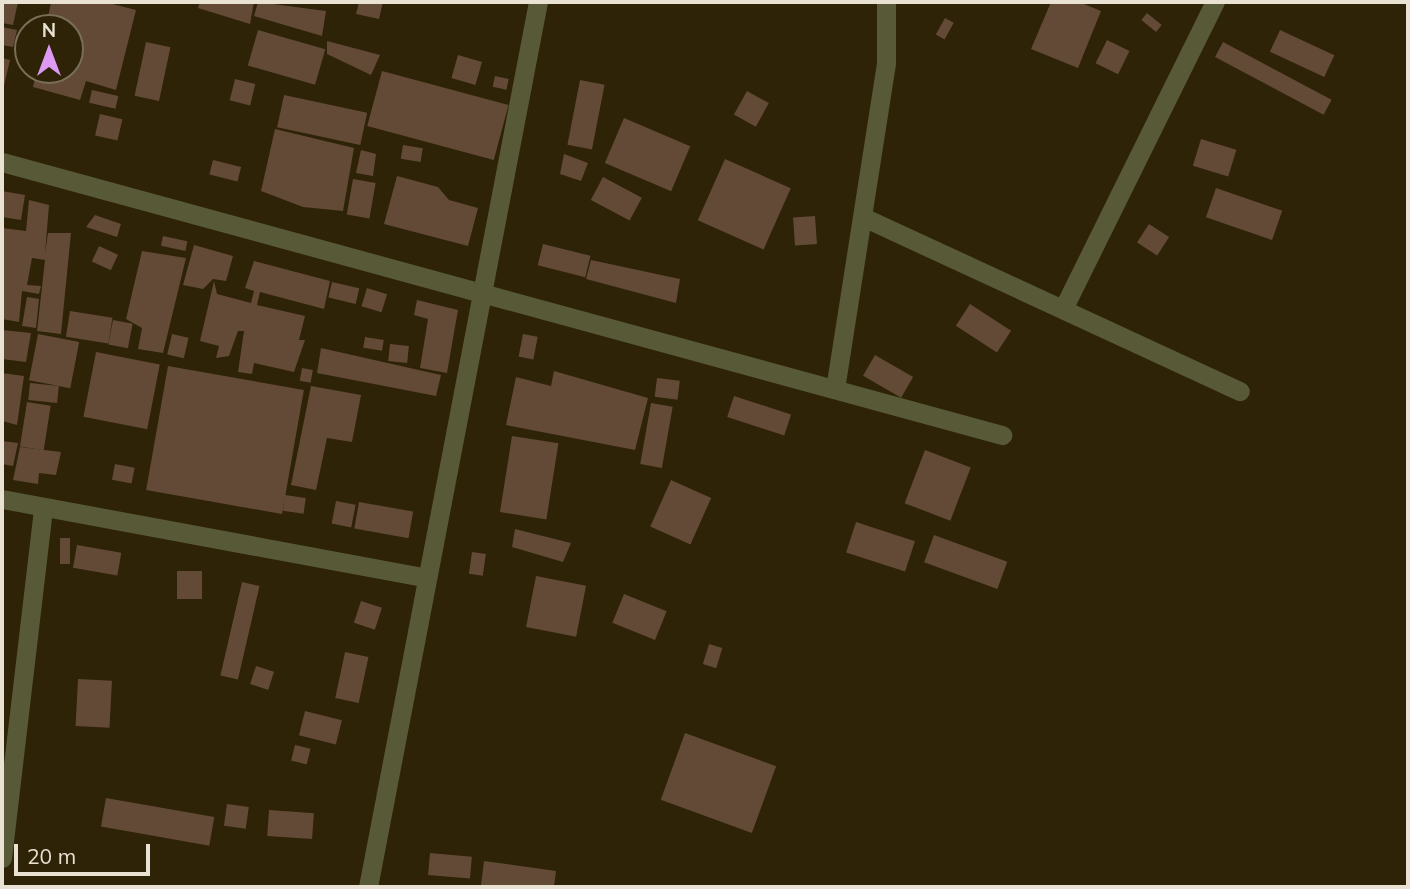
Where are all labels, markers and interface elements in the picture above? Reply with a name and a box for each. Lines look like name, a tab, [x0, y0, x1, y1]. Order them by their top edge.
north arrow	[14, 14, 84, 84]
text: N	[42, 18, 56, 42]
scale bar	[18, 830, 154, 874]
text: 20 m	[27, 843, 76, 869]

